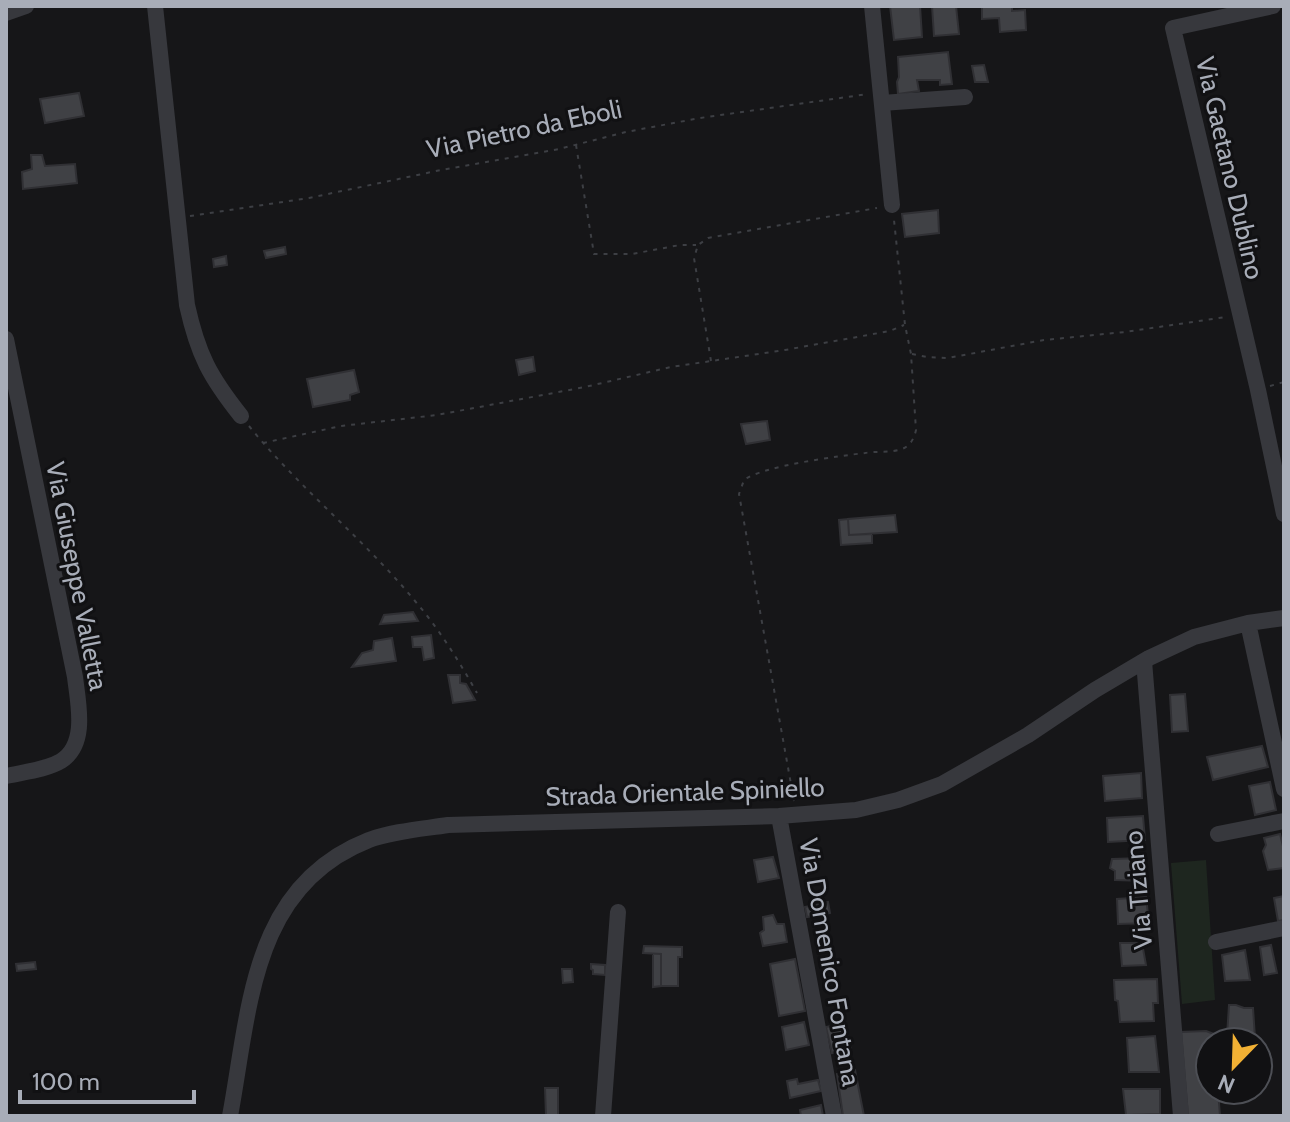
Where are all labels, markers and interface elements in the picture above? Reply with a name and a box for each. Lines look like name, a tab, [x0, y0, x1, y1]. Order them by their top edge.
street label: Via Gaetano Dublino	[1189, 54, 1271, 282]
street label: Via Pietro da Eboli	[423, 93, 625, 165]
street label: Via Giuseppe Valletta	[39, 459, 115, 694]
street label: Strada Orientale Spiniello	[545, 771, 825, 813]
street label: Via Tiziano	[1117, 829, 1159, 951]
street label: Via Domenico Fontana	[792, 836, 868, 1089]
north arrow	[1194, 1026, 1274, 1106]
scale bar	[20, 1054, 194, 1104]
text: 100 m	[32, 1067, 100, 1096]
text: N	[1214, 1068, 1239, 1099]

